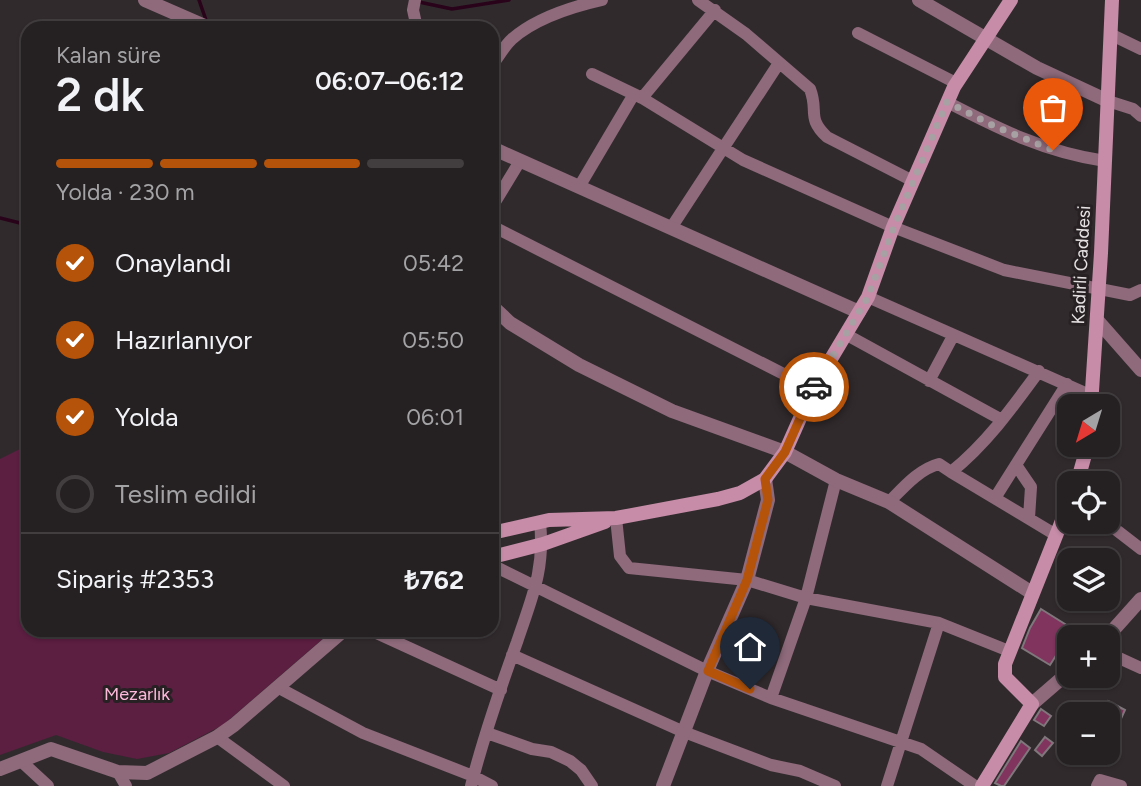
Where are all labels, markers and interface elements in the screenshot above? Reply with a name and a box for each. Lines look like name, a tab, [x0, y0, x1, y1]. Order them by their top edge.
text: Kalan süre	[56, 41, 161, 69]
text: 06:07–06:12	[315, 65, 464, 97]
text: 2 dk	[56, 67, 144, 123]
pin	[1023, 78, 1083, 150]
icon: bag	[1034, 89, 1072, 127]
text: Yolda · 230 m	[56, 178, 195, 206]
street label: Kadirli Caddesi	[1067, 205, 1095, 325]
icon: check	[56, 244, 94, 282]
text: Onaylandı	[115, 247, 231, 279]
text: 05:42	[403, 249, 464, 277]
icon: check	[56, 321, 94, 359]
text: Hazırlanıyor	[115, 324, 252, 356]
text: 05:50	[402, 326, 464, 354]
courier	[779, 352, 849, 422]
icon: car	[795, 368, 833, 406]
north arrow	[1057, 394, 1120, 457]
map controls	[1057, 394, 1120, 765]
icon: check	[56, 398, 94, 436]
text: Yolda	[115, 401, 178, 433]
text: 06:01	[406, 403, 464, 431]
button: locate	[1057, 471, 1120, 534]
text: Teslim edildi	[115, 478, 257, 510]
button: layers	[1057, 548, 1120, 611]
text: Sipariş #2353	[56, 563, 214, 595]
text: ₺762	[405, 564, 464, 596]
pin	[720, 617, 780, 689]
button: +	[1057, 625, 1120, 688]
icon: home	[731, 628, 769, 666]
park label: Mezarlık	[104, 683, 170, 705]
button: −	[1057, 702, 1120, 765]

